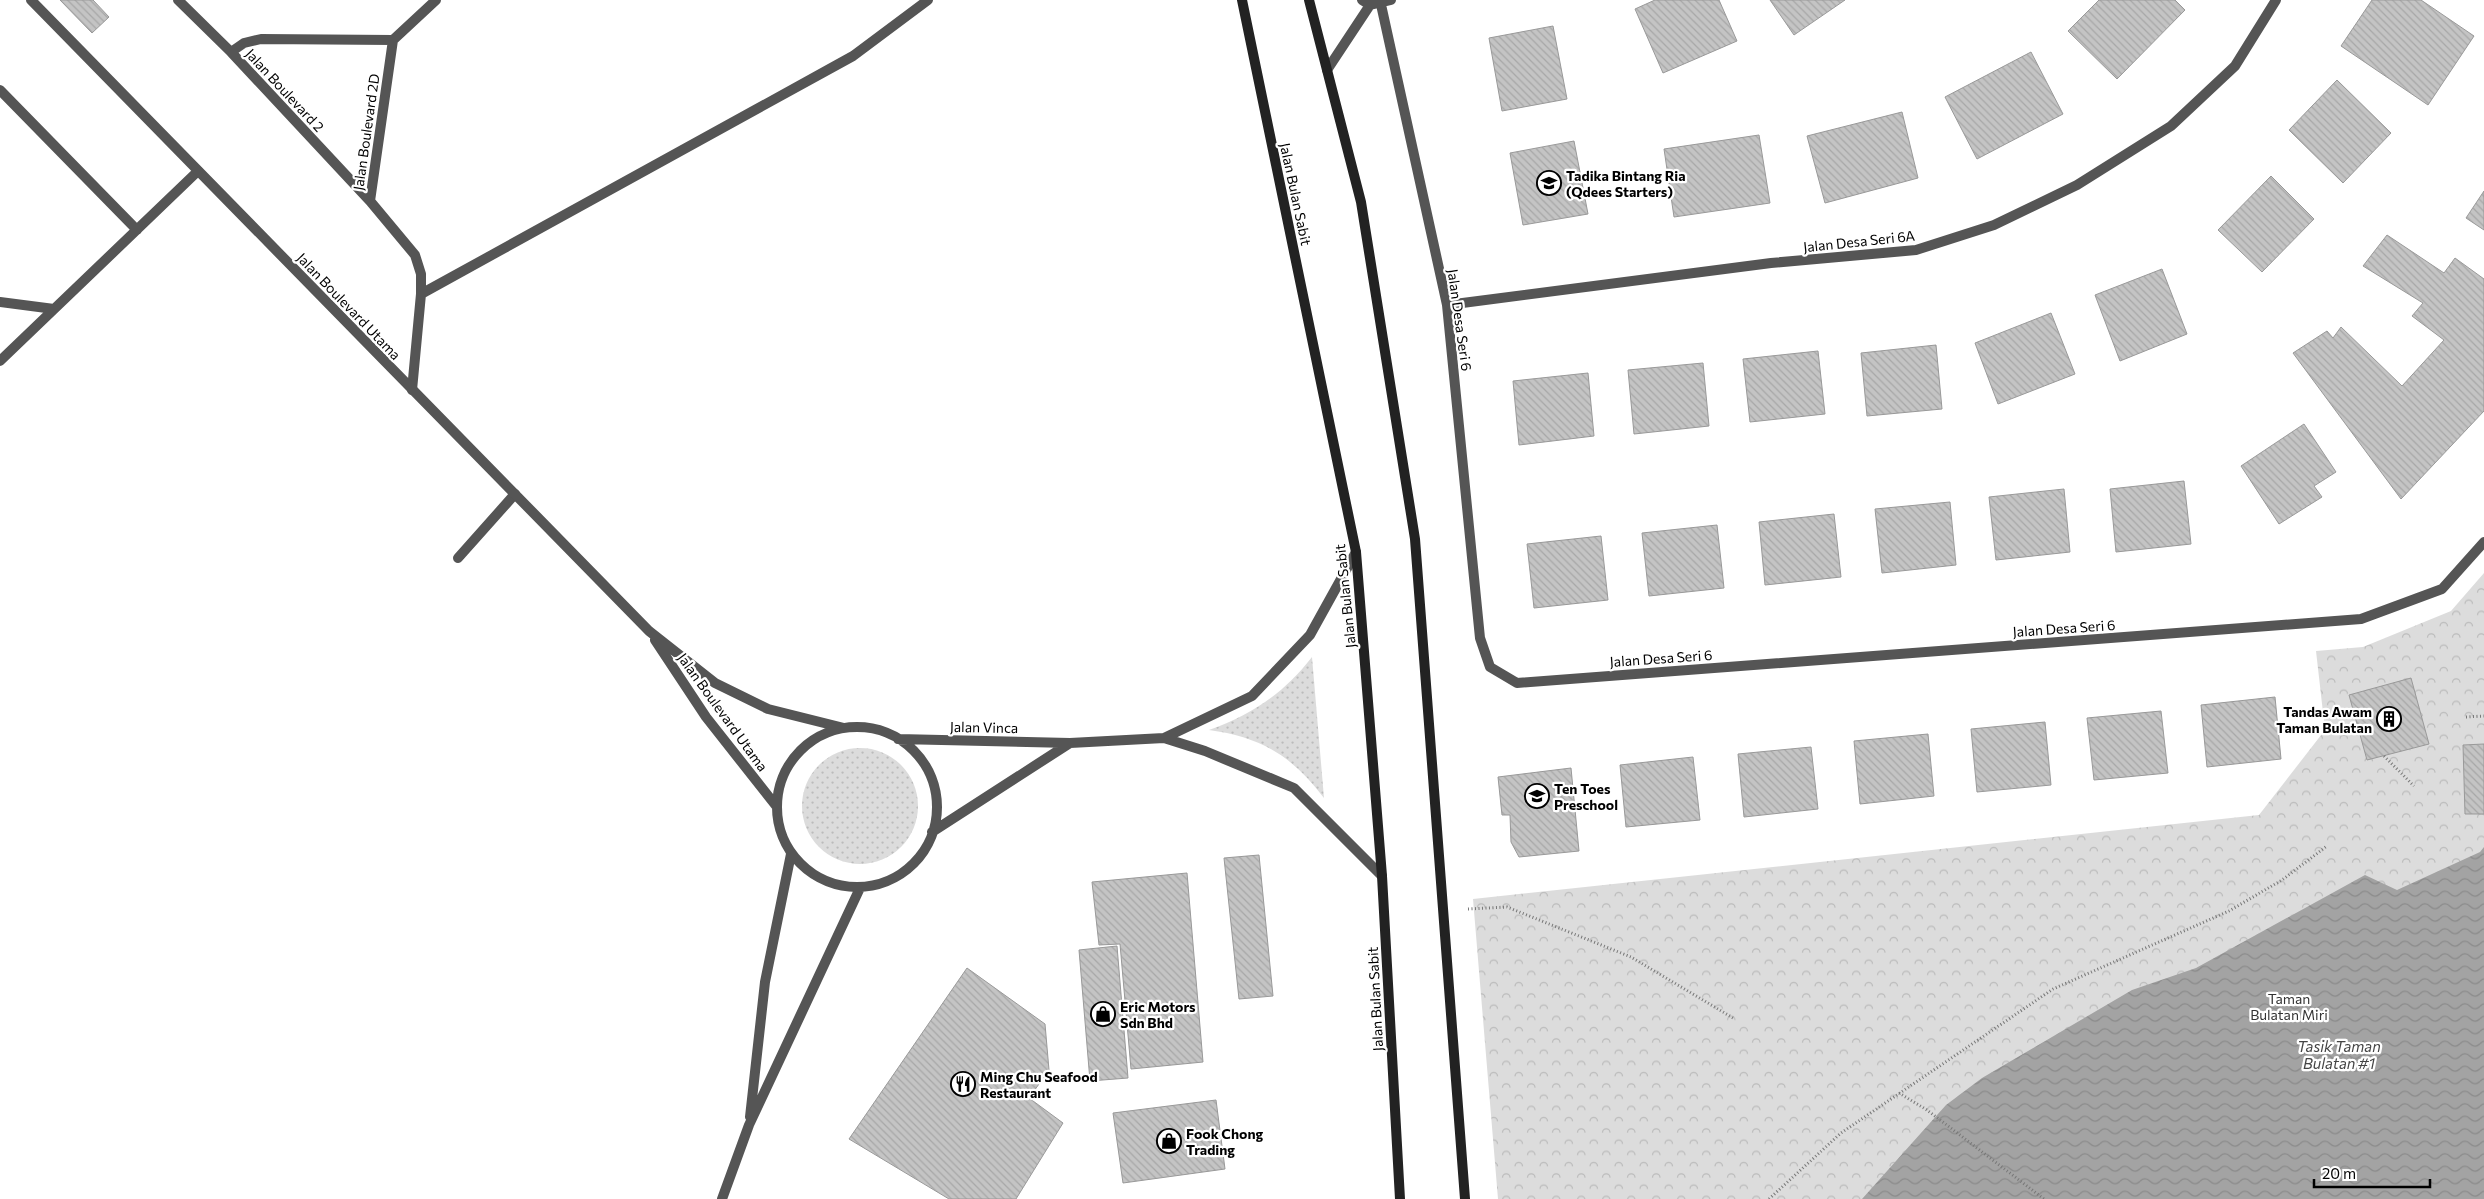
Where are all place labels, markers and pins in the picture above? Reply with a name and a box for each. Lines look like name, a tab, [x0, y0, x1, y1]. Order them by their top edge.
place label: Tadika Bintang Ria (Qdees Starters)	[1566, 167, 1686, 200]
school or university icon: Tadika Bintang Ria (Qdees Starters)	[1536, 170, 1562, 196]
place label: Tandas Awam Taman Bulatan	[2276, 703, 2372, 736]
building icon: Tandas Awam Taman Bulatan	[2376, 706, 2402, 732]
place label: Ten Toes Preschool	[1554, 780, 1618, 813]
school or university icon: Ten Toes Preschool	[1524, 783, 1550, 809]
place label: Eric Motors Sdn Bhd	[1120, 998, 1196, 1031]
shop icon: Eric Motors Sdn Bhd	[1090, 1001, 1116, 1027]
place label: Ming Chu Seafood Restaurant	[980, 1068, 1098, 1101]
restaurant icon: Ming Chu Seafood Restaurant	[950, 1071, 976, 1097]
place label: Fook Chong Trading	[1186, 1125, 1263, 1158]
shop icon: Fook Chong Trading	[1156, 1128, 1182, 1154]

